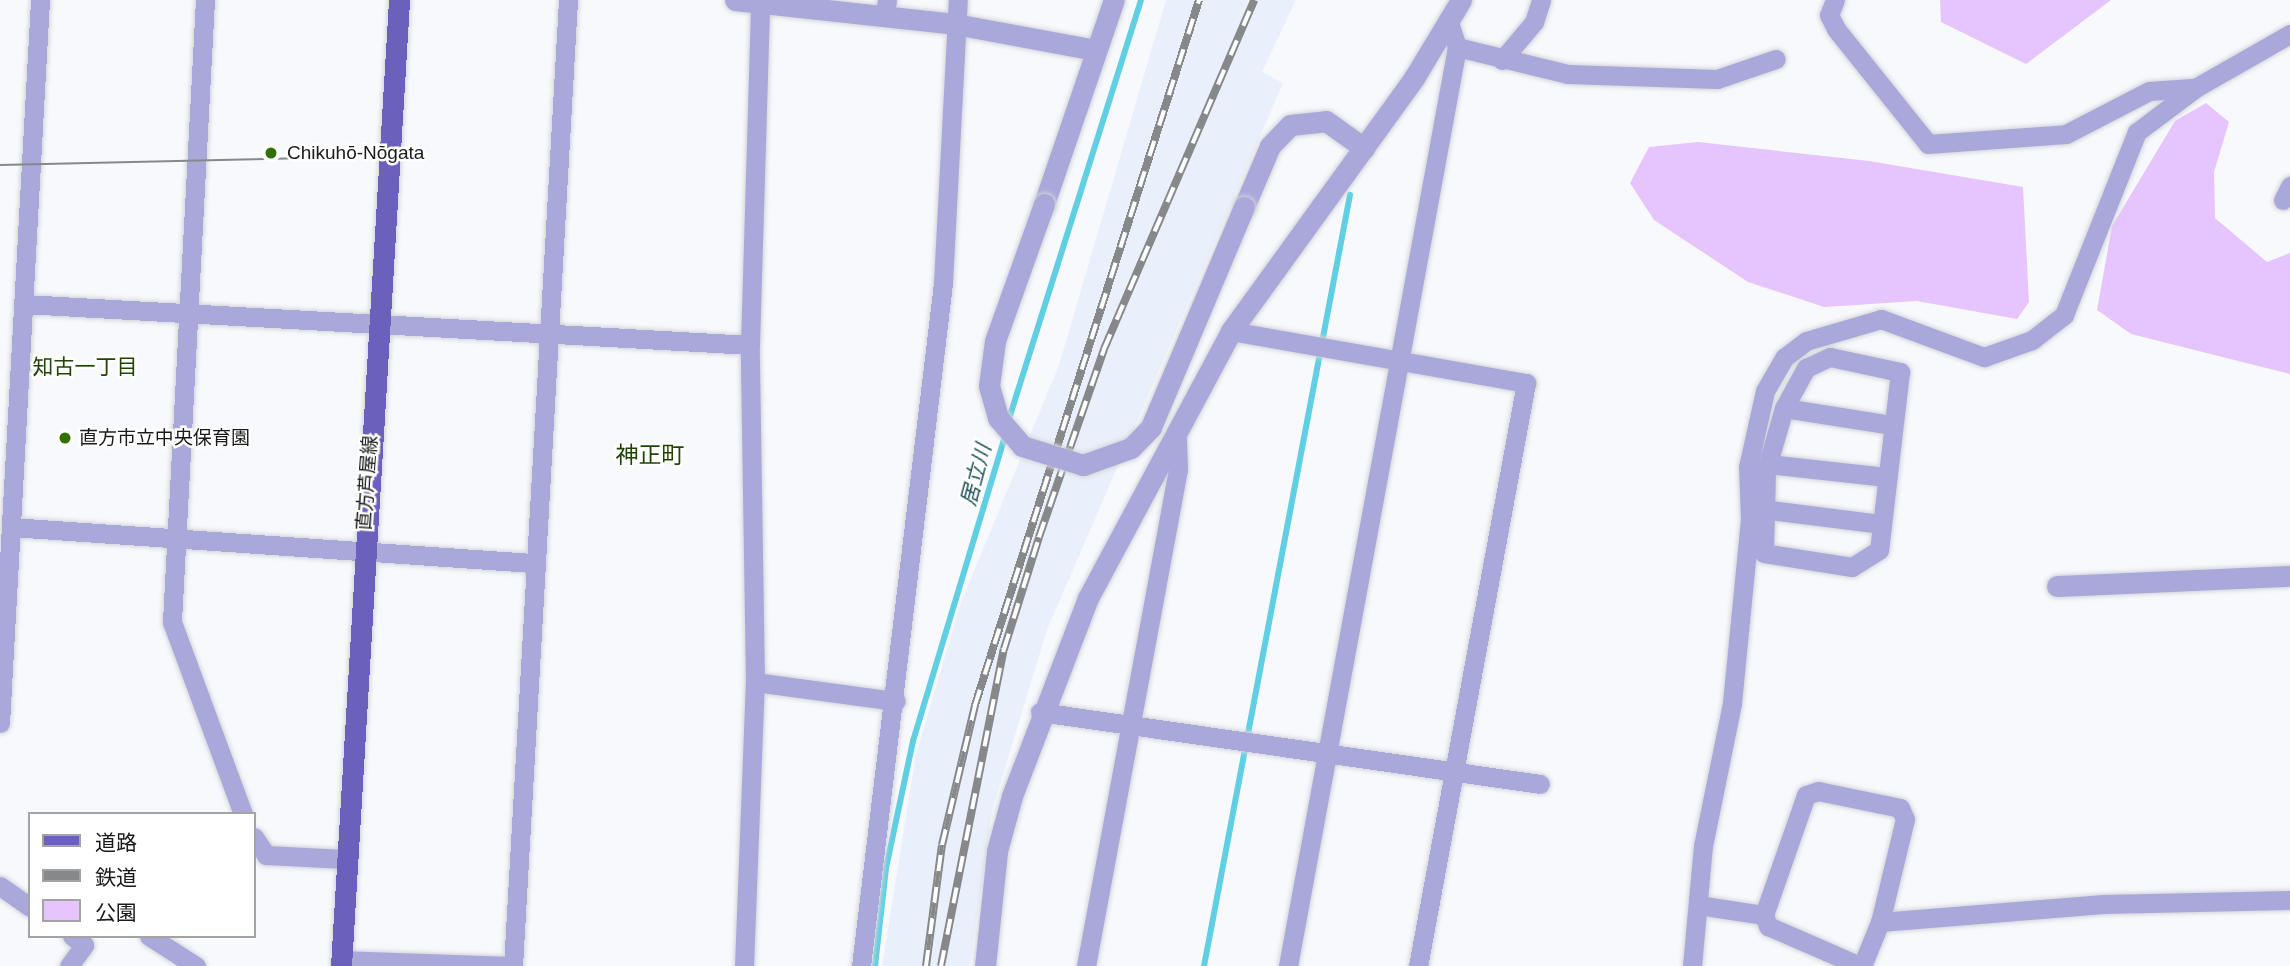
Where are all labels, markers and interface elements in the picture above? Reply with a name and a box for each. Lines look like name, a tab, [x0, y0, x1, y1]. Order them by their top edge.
place label: Chikuhō-Nōgata	[287, 142, 424, 164]
marker: Chikuhō-Nōgata	[261, 143, 281, 163]
district label: 知古一丁目	[33, 354, 137, 380]
place label: 直方市立中央保育園	[79, 427, 250, 449]
marker: 直方市立中央保育園	[57, 430, 73, 446]
street label: 直方芦屋線	[352, 435, 382, 531]
district label: 神正町	[616, 441, 684, 469]
water label: 居立川	[956, 441, 996, 509]
legend	[28, 812, 256, 938]
text: 道路	[95, 831, 137, 854]
text: 鉄道	[95, 866, 137, 889]
text: 公園	[95, 901, 137, 924]

